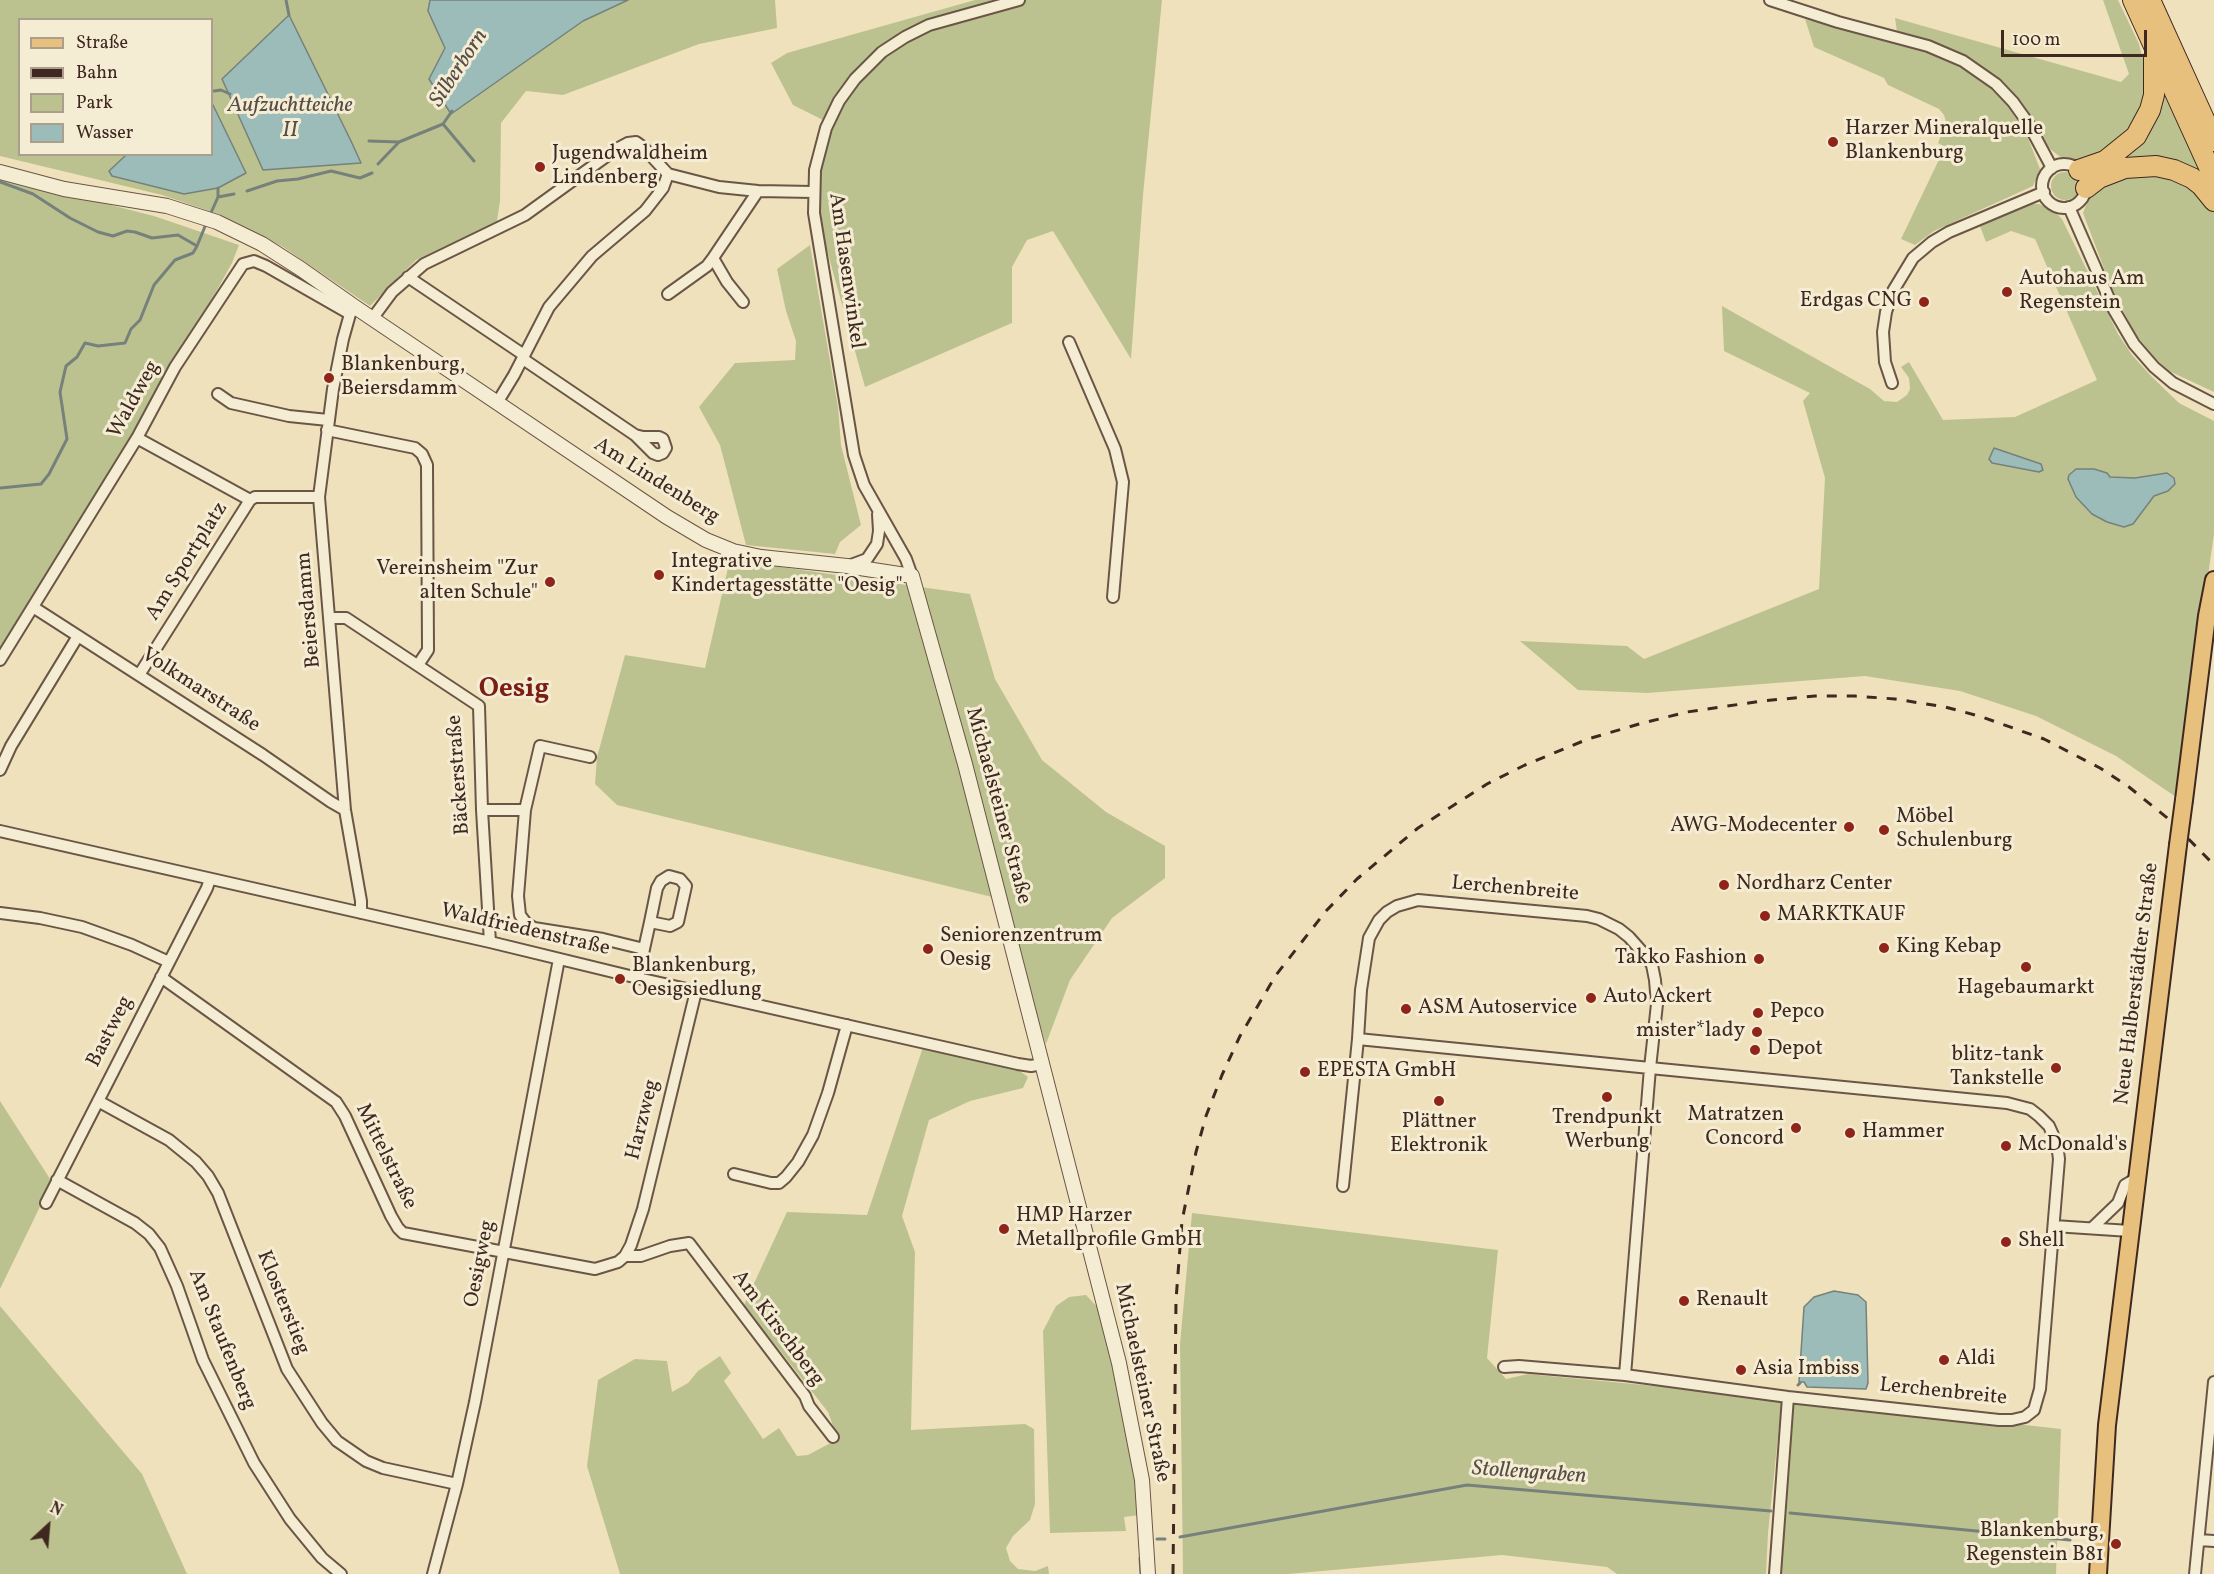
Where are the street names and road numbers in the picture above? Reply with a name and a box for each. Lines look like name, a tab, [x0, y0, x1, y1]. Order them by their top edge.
street label: Am Hasenwinkel	[822, 192, 868, 350]
street label: Waldweg	[103, 357, 167, 443]
street label: Am Lindenberg	[588, 433, 724, 531]
street label: Am Sportplatz	[142, 498, 234, 626]
street label: Beiersdamm	[292, 551, 328, 669]
street label: Volkmarstraße	[136, 643, 264, 739]
street label: Michaelsteiner Straße	[959, 705, 1035, 907]
street label: Bäckerstraße	[443, 714, 477, 836]
street label: Neue Halberstädter Straße	[2111, 861, 2165, 1107]
street label: Lerchenbreite	[1450, 872, 1580, 908]
street label: Waldfriedenstraße	[438, 899, 612, 963]
street label: Bastweg	[82, 992, 140, 1072]
street label: Harzweg	[622, 1077, 666, 1163]
street label: Mittelstraße	[349, 1100, 421, 1214]
street label: Oesigweg	[460, 1218, 502, 1310]
street label: Klosterstieg	[250, 1247, 314, 1359]
street label: Am Staufenberg	[181, 1266, 261, 1414]
street label: Am Kirschberg	[725, 1266, 829, 1392]
street label: Michaelsteiner Straße	[1108, 1281, 1174, 1485]
street label: Lerchenbreite	[1878, 1374, 2008, 1412]

